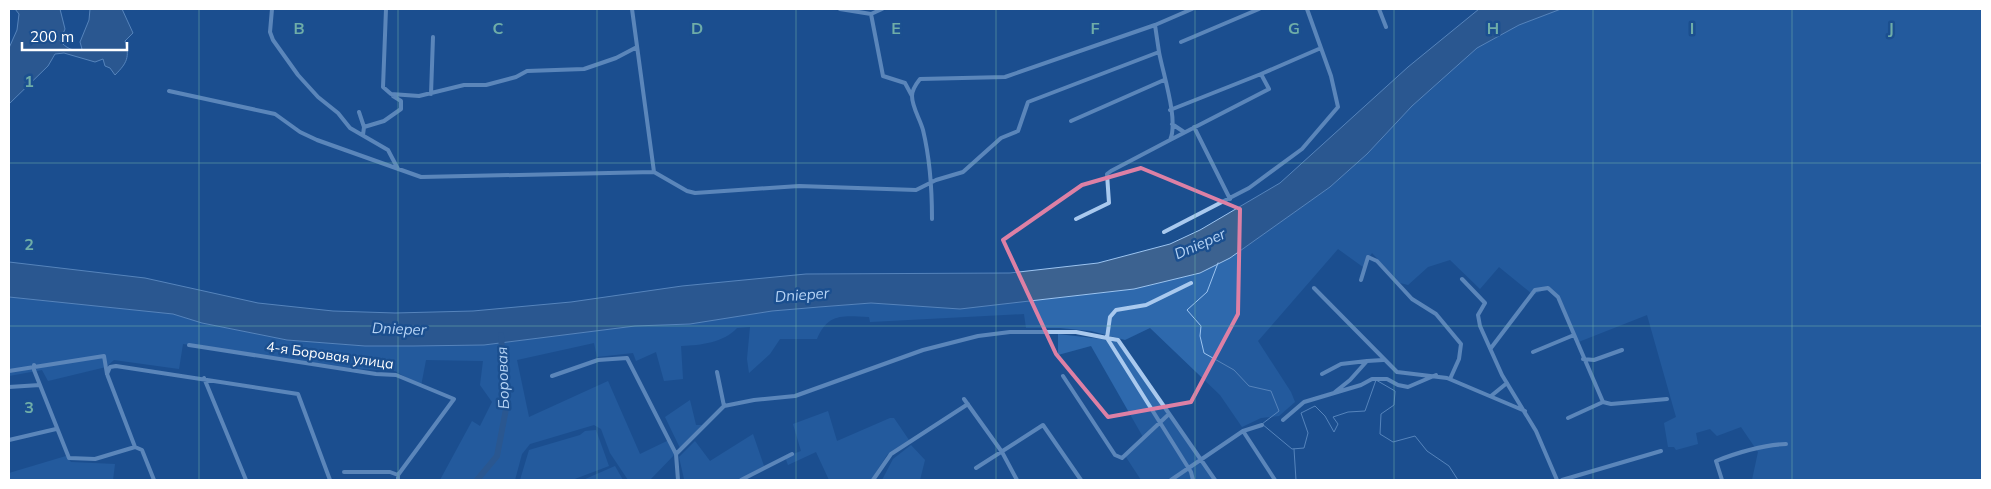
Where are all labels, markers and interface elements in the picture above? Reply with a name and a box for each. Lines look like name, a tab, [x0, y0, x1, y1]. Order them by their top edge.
text: B	[293, 18, 305, 38]
text: C	[493, 18, 504, 38]
text: D	[691, 18, 703, 38]
text: E	[891, 18, 901, 38]
text: F	[1090, 18, 1100, 38]
text: G	[1288, 18, 1300, 38]
text: H	[1487, 18, 1499, 38]
text: I	[1690, 18, 1694, 38]
text: J	[1888, 18, 1894, 38]
scale bar	[22, 20, 128, 52]
text: 200 m	[30, 27, 74, 46]
text: 1	[24, 71, 34, 91]
water label: Dnieper	[1171, 224, 1229, 263]
text: 2	[24, 234, 34, 254]
water label: Dnieper	[774, 283, 830, 306]
water label: Dnieper	[372, 318, 427, 339]
street label: 4-я Боровая улица	[265, 337, 395, 373]
water label: Боровая	[492, 346, 513, 410]
text: 3	[24, 397, 34, 417]

